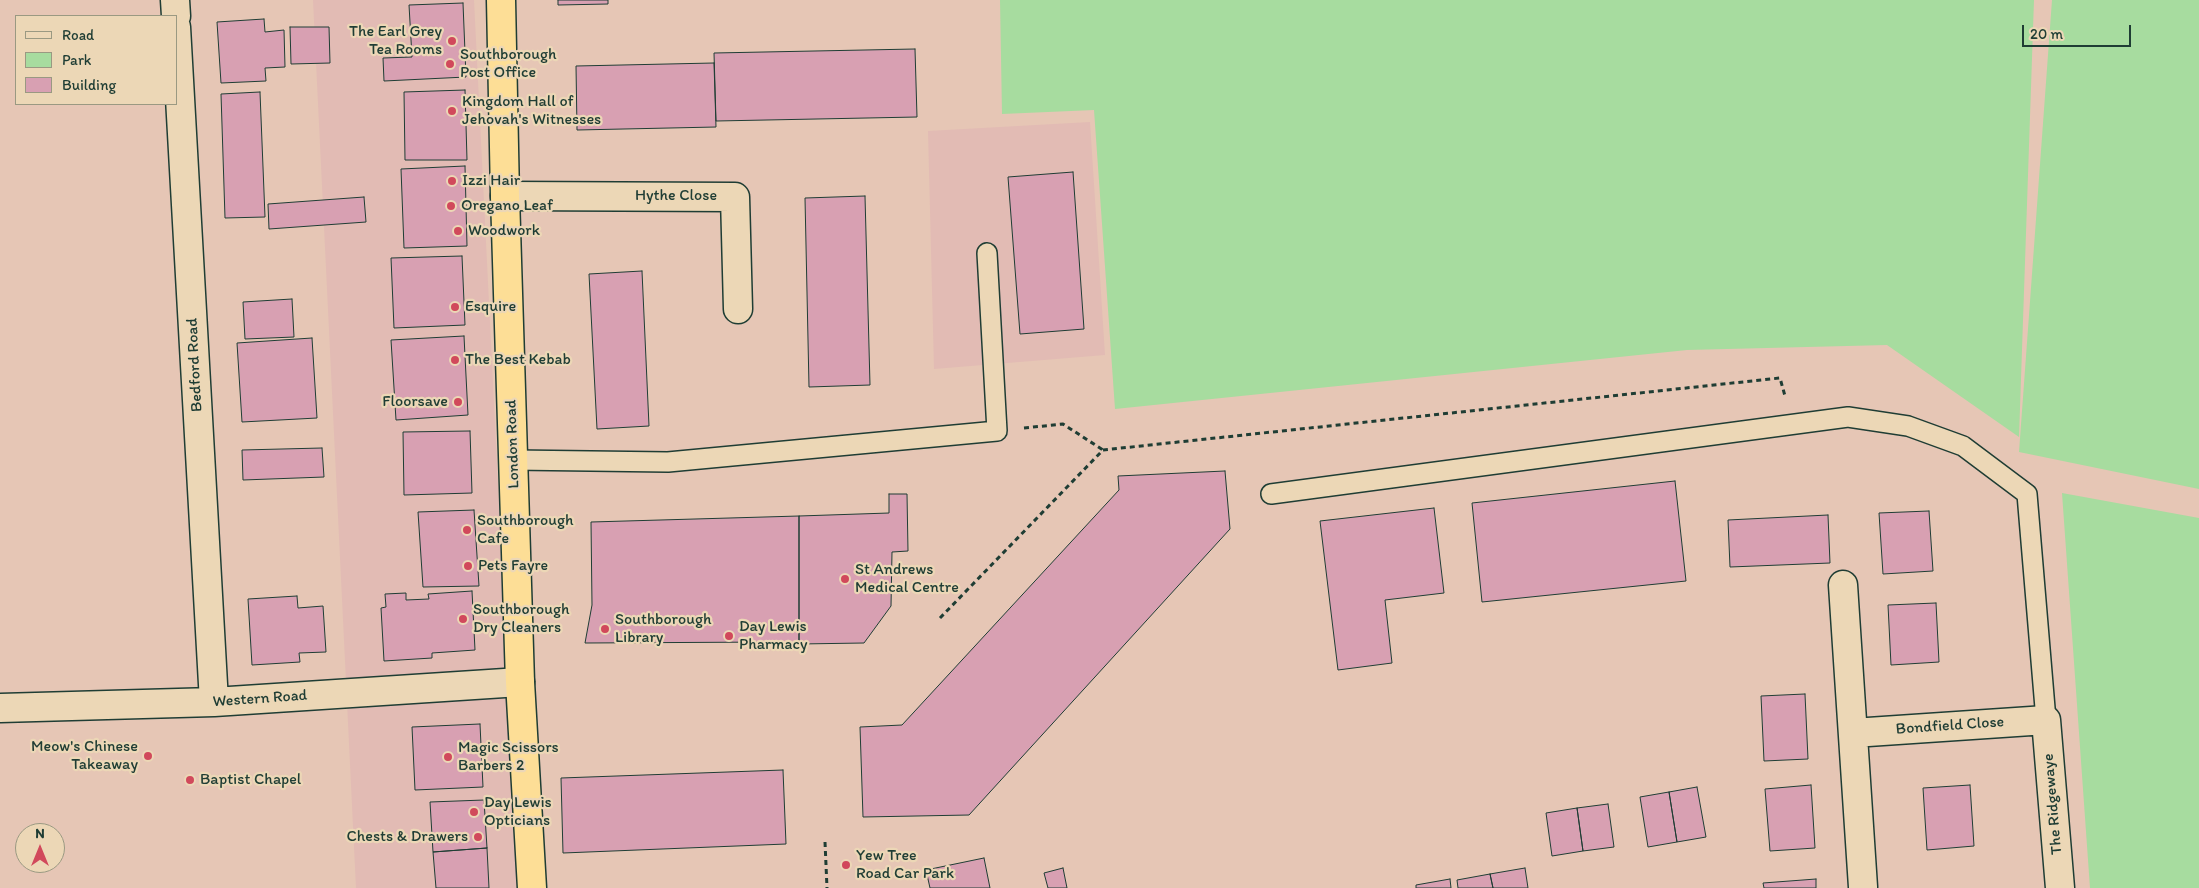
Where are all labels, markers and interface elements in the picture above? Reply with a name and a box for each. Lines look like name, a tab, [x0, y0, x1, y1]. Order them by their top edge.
legend	[15, 15, 178, 105]
scale bar	[2024, 15, 2133, 47]
place label: The Earl Grey Tea Rooms	[349, 22, 442, 60]
text: 20 m	[2030, 25, 2063, 43]
text: Road	[62, 26, 94, 44]
marker: The Earl Grey Tea Rooms	[446, 35, 458, 47]
place label: Southborough Post Office	[460, 45, 557, 83]
text: Park	[62, 51, 92, 69]
marker: Southborough Post Office	[444, 58, 456, 70]
text: Building	[62, 76, 116, 94]
place label: Kingdom Hall of Jehovah's Witnesses	[462, 92, 601, 130]
marker: Kingdom Hall of Jehovah's Witnesses	[446, 105, 458, 117]
place label: Izzi Hair	[462, 171, 520, 191]
marker: Izzi Hair	[446, 175, 458, 187]
street label: Hythe Close	[635, 186, 717, 206]
place label: Oregano Leaf	[461, 196, 553, 216]
marker: Oregano Leaf	[445, 200, 457, 212]
place label: Woodwork	[468, 221, 540, 241]
marker: Woodwork	[452, 225, 464, 237]
place label: Esquire	[465, 297, 516, 317]
marker: Esquire	[449, 301, 461, 313]
street label: Bedford Road	[183, 317, 207, 413]
place label: The Best Kebab	[465, 350, 571, 370]
marker: The Best Kebab	[449, 354, 461, 366]
place label: Floorsave	[382, 392, 448, 412]
marker: Floorsave	[452, 396, 464, 408]
street label: London Road	[502, 399, 524, 489]
place label: Southborough Cafe	[477, 511, 574, 549]
marker: Southborough Cafe	[461, 524, 473, 536]
place label: Pets Fayre	[478, 556, 548, 576]
marker: Pets Fayre	[462, 560, 474, 572]
place label: St Andrews Medical Centre	[855, 560, 959, 598]
marker: St Andrews Medical Centre	[839, 573, 851, 585]
place label: Southborough Dry Cleaners	[473, 600, 570, 638]
place label: Southborough Library	[615, 610, 712, 648]
marker: Southborough Dry Cleaners	[457, 613, 469, 625]
place label: Day Lewis Pharmacy	[739, 617, 807, 655]
marker: Southborough Library	[599, 623, 611, 635]
marker: Day Lewis Pharmacy	[723, 630, 735, 642]
street label: Western Road	[212, 686, 308, 712]
street label: Bondfield Close	[1895, 713, 2005, 739]
place label: Meow's Chinese Takeaway	[31, 737, 138, 775]
place label: Magic Scissors Barbers 2	[458, 738, 559, 776]
marker: Meow's Chinese Takeaway	[142, 750, 154, 762]
marker: Magic Scissors Barbers 2	[442, 751, 454, 763]
street label: The Ridgewaye	[2039, 753, 2067, 855]
place label: Baptist Chapel	[200, 770, 301, 790]
marker: Baptist Chapel	[184, 774, 196, 786]
place label: Day Lewis Opticians	[484, 793, 552, 831]
marker: Day Lewis Opticians	[468, 806, 480, 818]
north arrow	[15, 823, 65, 873]
text: N	[35, 825, 45, 842]
place label: Chests & Drawers	[346, 827, 468, 847]
marker: Chests & Drawers	[472, 831, 484, 843]
place label: Yew Tree Road Car Park	[856, 846, 954, 884]
marker: Yew Tree Road Car Park	[840, 859, 852, 871]

